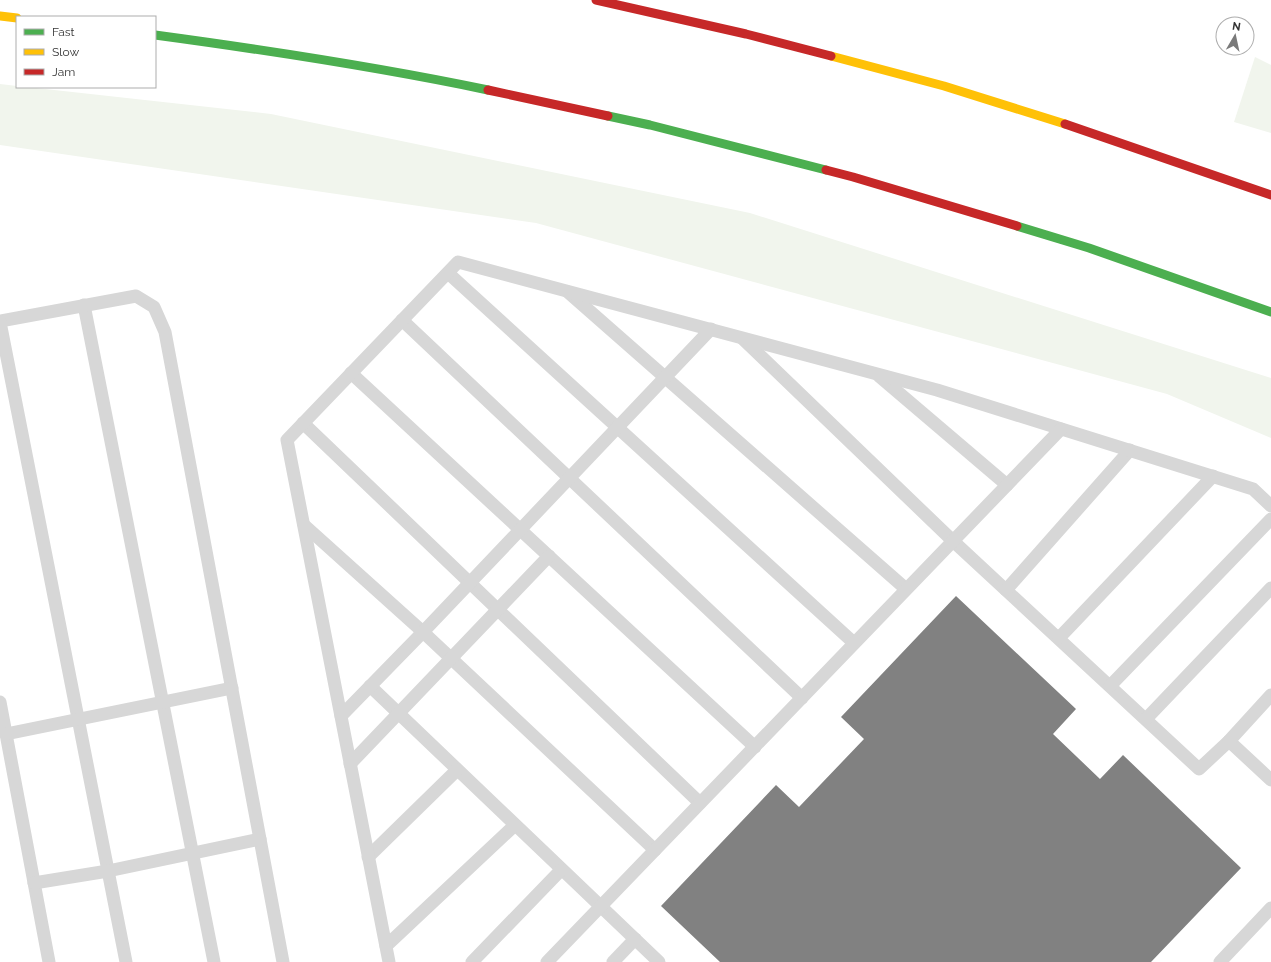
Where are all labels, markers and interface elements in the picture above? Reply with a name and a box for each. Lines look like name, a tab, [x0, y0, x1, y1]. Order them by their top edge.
legend	[16, 16, 156, 88]
north arrow	[1215, 16, 1255, 56]
text: N	[1231, 20, 1242, 34]
text: Fast	[52, 25, 75, 39]
text: Slow	[52, 45, 79, 59]
text: Jam	[52, 65, 75, 79]

